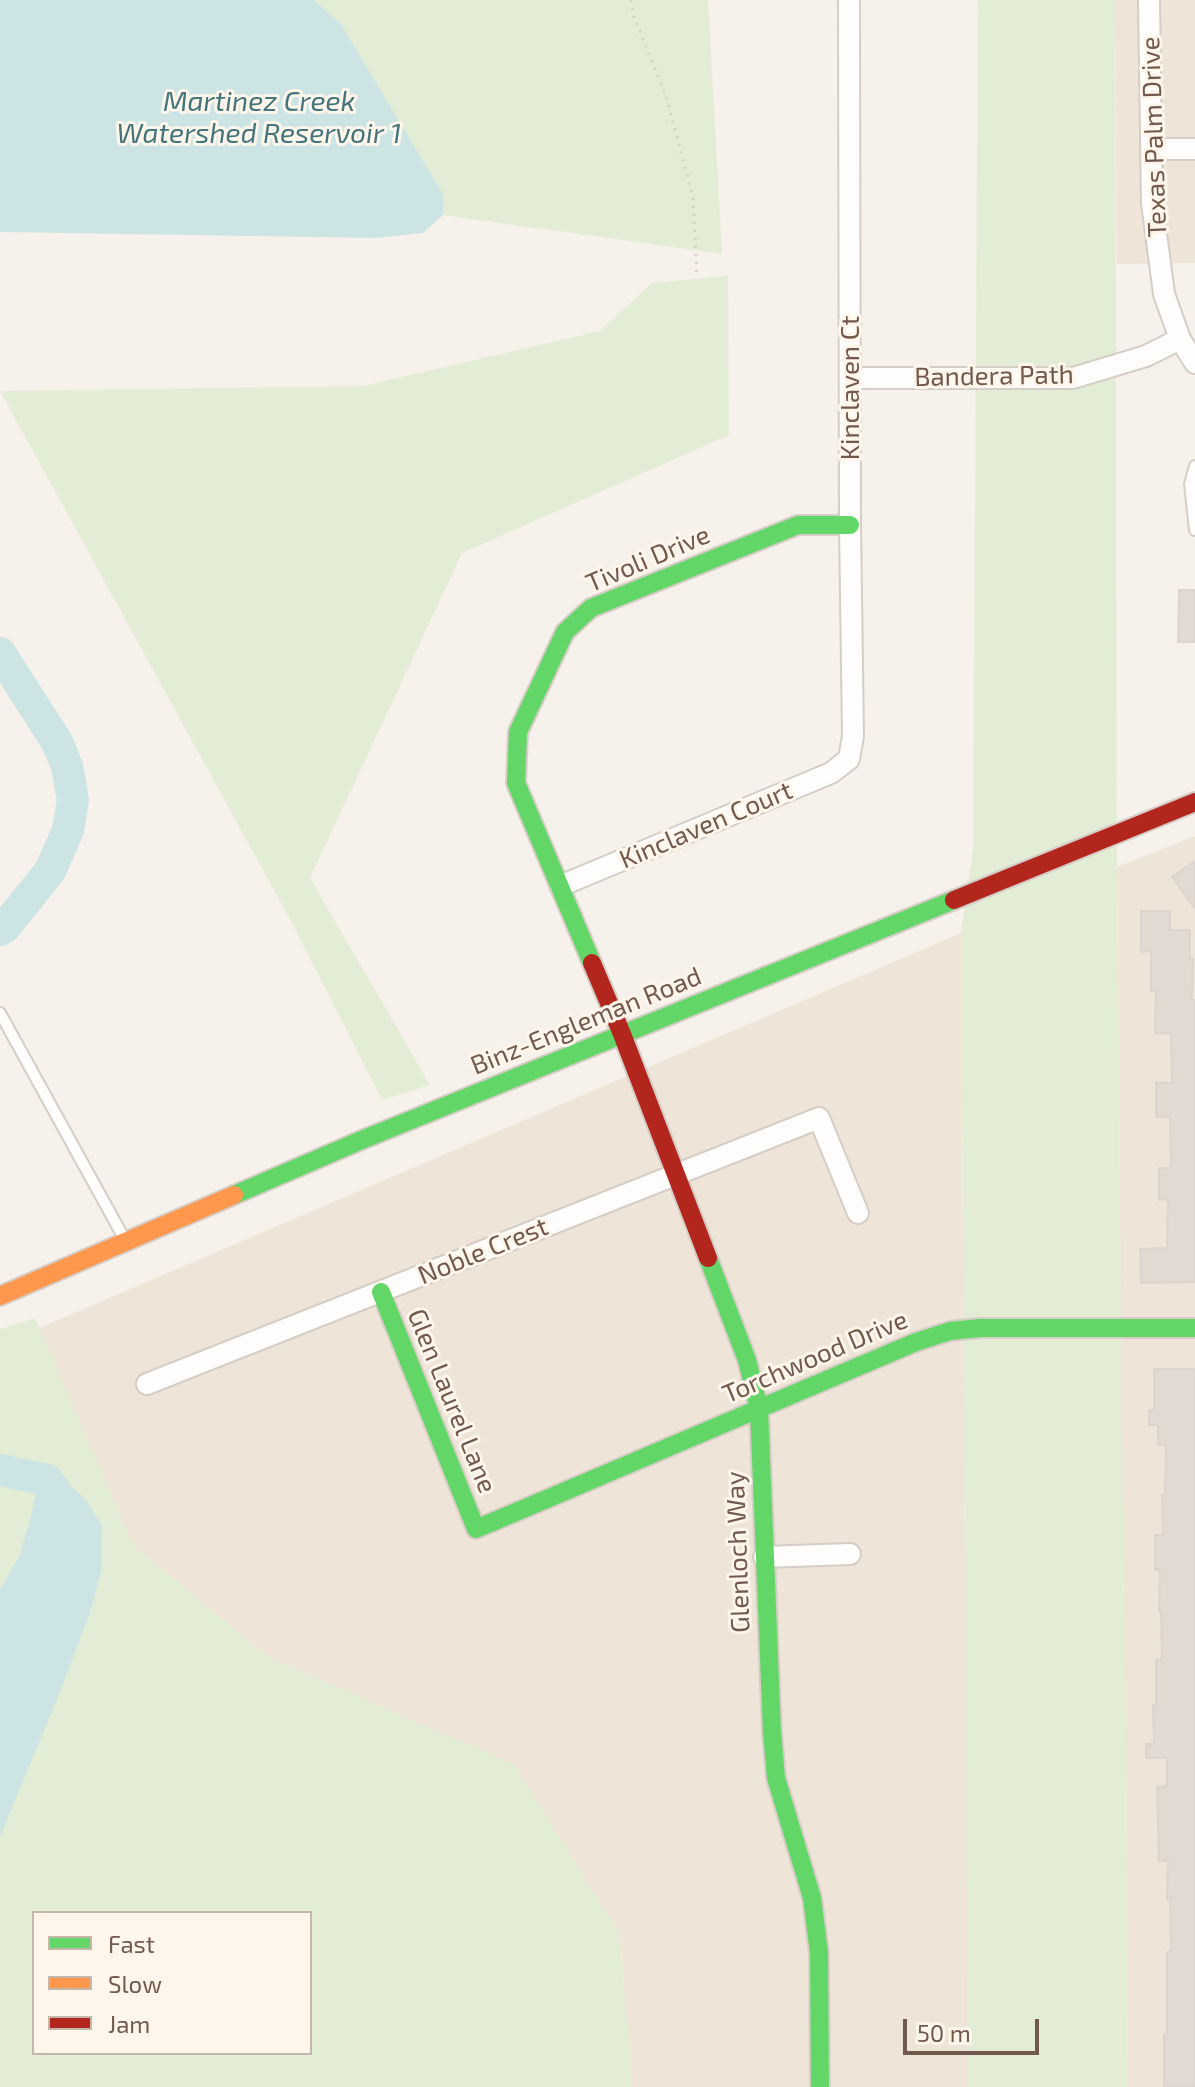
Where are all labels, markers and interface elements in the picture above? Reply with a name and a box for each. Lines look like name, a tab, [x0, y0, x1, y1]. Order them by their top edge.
street label: Texas Palm Drive	[1135, 36, 1173, 238]
water label: Martinez Creek Watershed Reservoir 1	[117, 85, 401, 151]
street label: Kinclaven Ct	[834, 316, 866, 460]
street label: Bandera Path	[914, 359, 1074, 393]
street label: Tivoli Drive	[581, 519, 715, 599]
street label: Kinclaven Court	[615, 775, 797, 875]
street label: Binz-Engleman Road	[466, 960, 706, 1082]
street label: Noble Crest	[413, 1211, 553, 1291]
street label: Glen Laurel Lane	[401, 1304, 503, 1498]
street label: Torchwood Drive	[718, 1304, 912, 1410]
street label: Glenloch Way	[720, 1471, 756, 1633]
legend	[32, 1911, 312, 2055]
text: Fast	[108, 1929, 155, 1958]
text: Slow	[108, 1969, 162, 1998]
scale bar	[907, 2003, 1043, 2053]
text: Jam	[108, 2009, 150, 2038]
text: 50 m	[917, 2018, 971, 2047]

